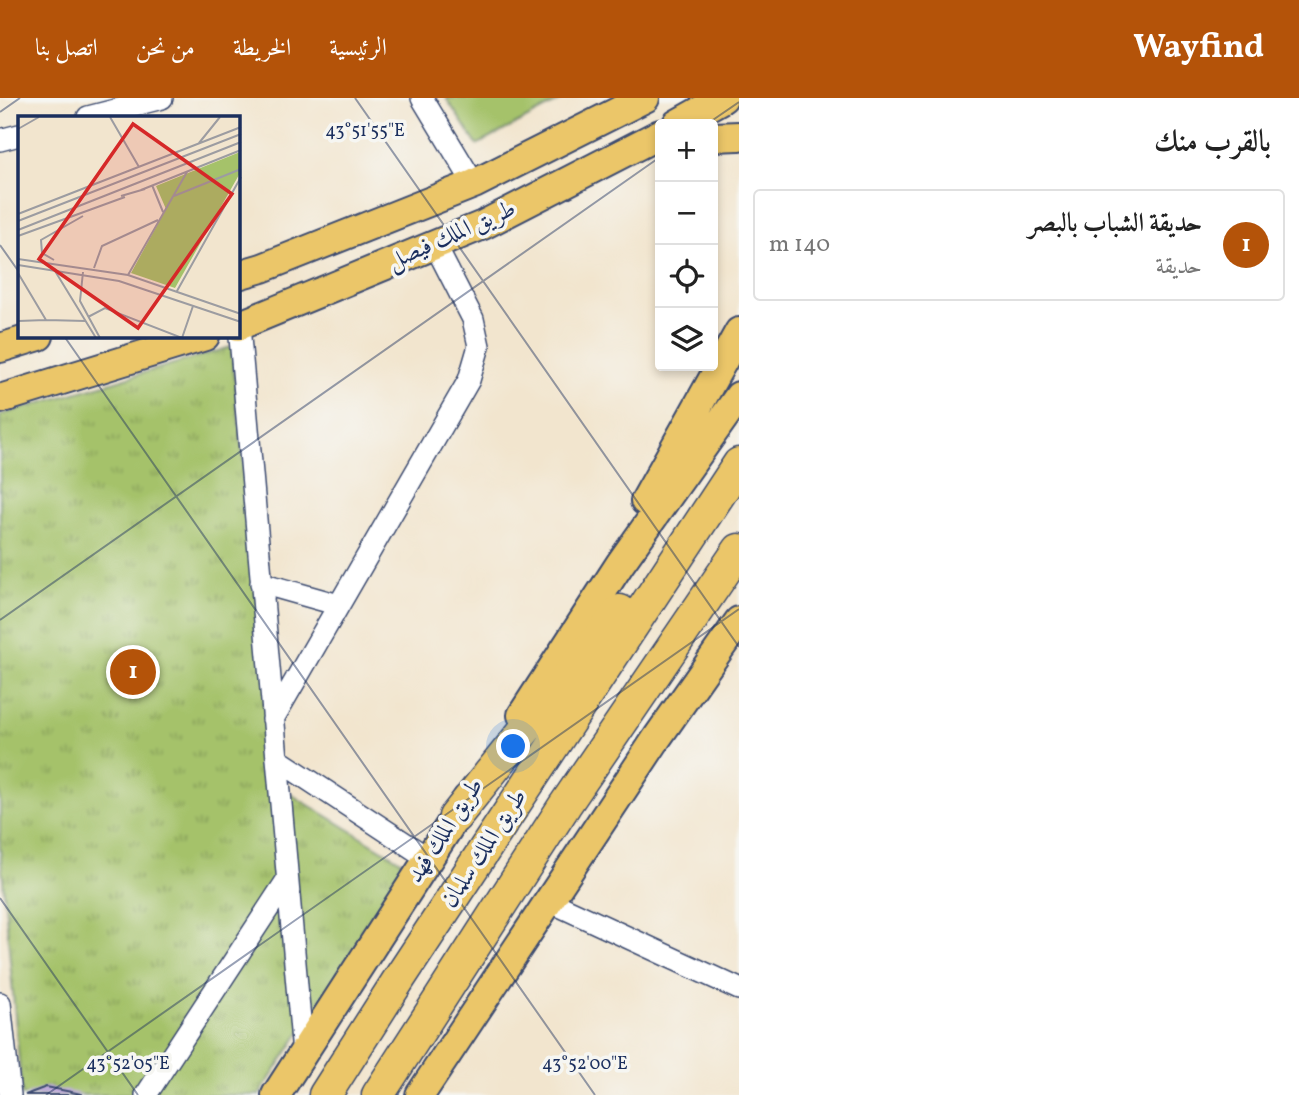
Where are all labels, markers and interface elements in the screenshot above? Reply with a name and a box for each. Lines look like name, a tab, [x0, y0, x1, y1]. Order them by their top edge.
text: Wayfind	[1133, 26, 1264, 72]
text: اتصل بنا	[35, 32, 98, 66]
text: من نحن	[136, 32, 195, 66]
text: الخريطة	[233, 32, 291, 66]
text: الرئيسية	[329, 32, 387, 66]
inset map	[18, 116, 240, 338]
text: 43°51'55"E	[325, 119, 405, 144]
map controls	[655, 119, 718, 371]
button: +	[655, 119, 718, 182]
text: بالقرب منك	[1154, 122, 1271, 164]
button: −	[655, 182, 718, 245]
street label: طريق الملك فيصل	[382, 193, 522, 279]
text: حديقة الشباب بالبصر	[1028, 206, 1202, 242]
text: 140 m	[769, 229, 830, 261]
text: 1	[1241, 229, 1251, 261]
button: locate	[655, 245, 718, 308]
text: حديقة	[1155, 251, 1202, 283]
button: layers	[655, 308, 718, 371]
pin: 1	[110, 646, 156, 698]
your location	[496, 729, 530, 763]
street label: طريق الملك فهد	[399, 772, 493, 890]
street label: طريق الملك سلمان	[434, 783, 536, 915]
text: 43°52'05"E	[86, 1052, 170, 1077]
text: 43°52'00"E	[542, 1052, 628, 1077]

